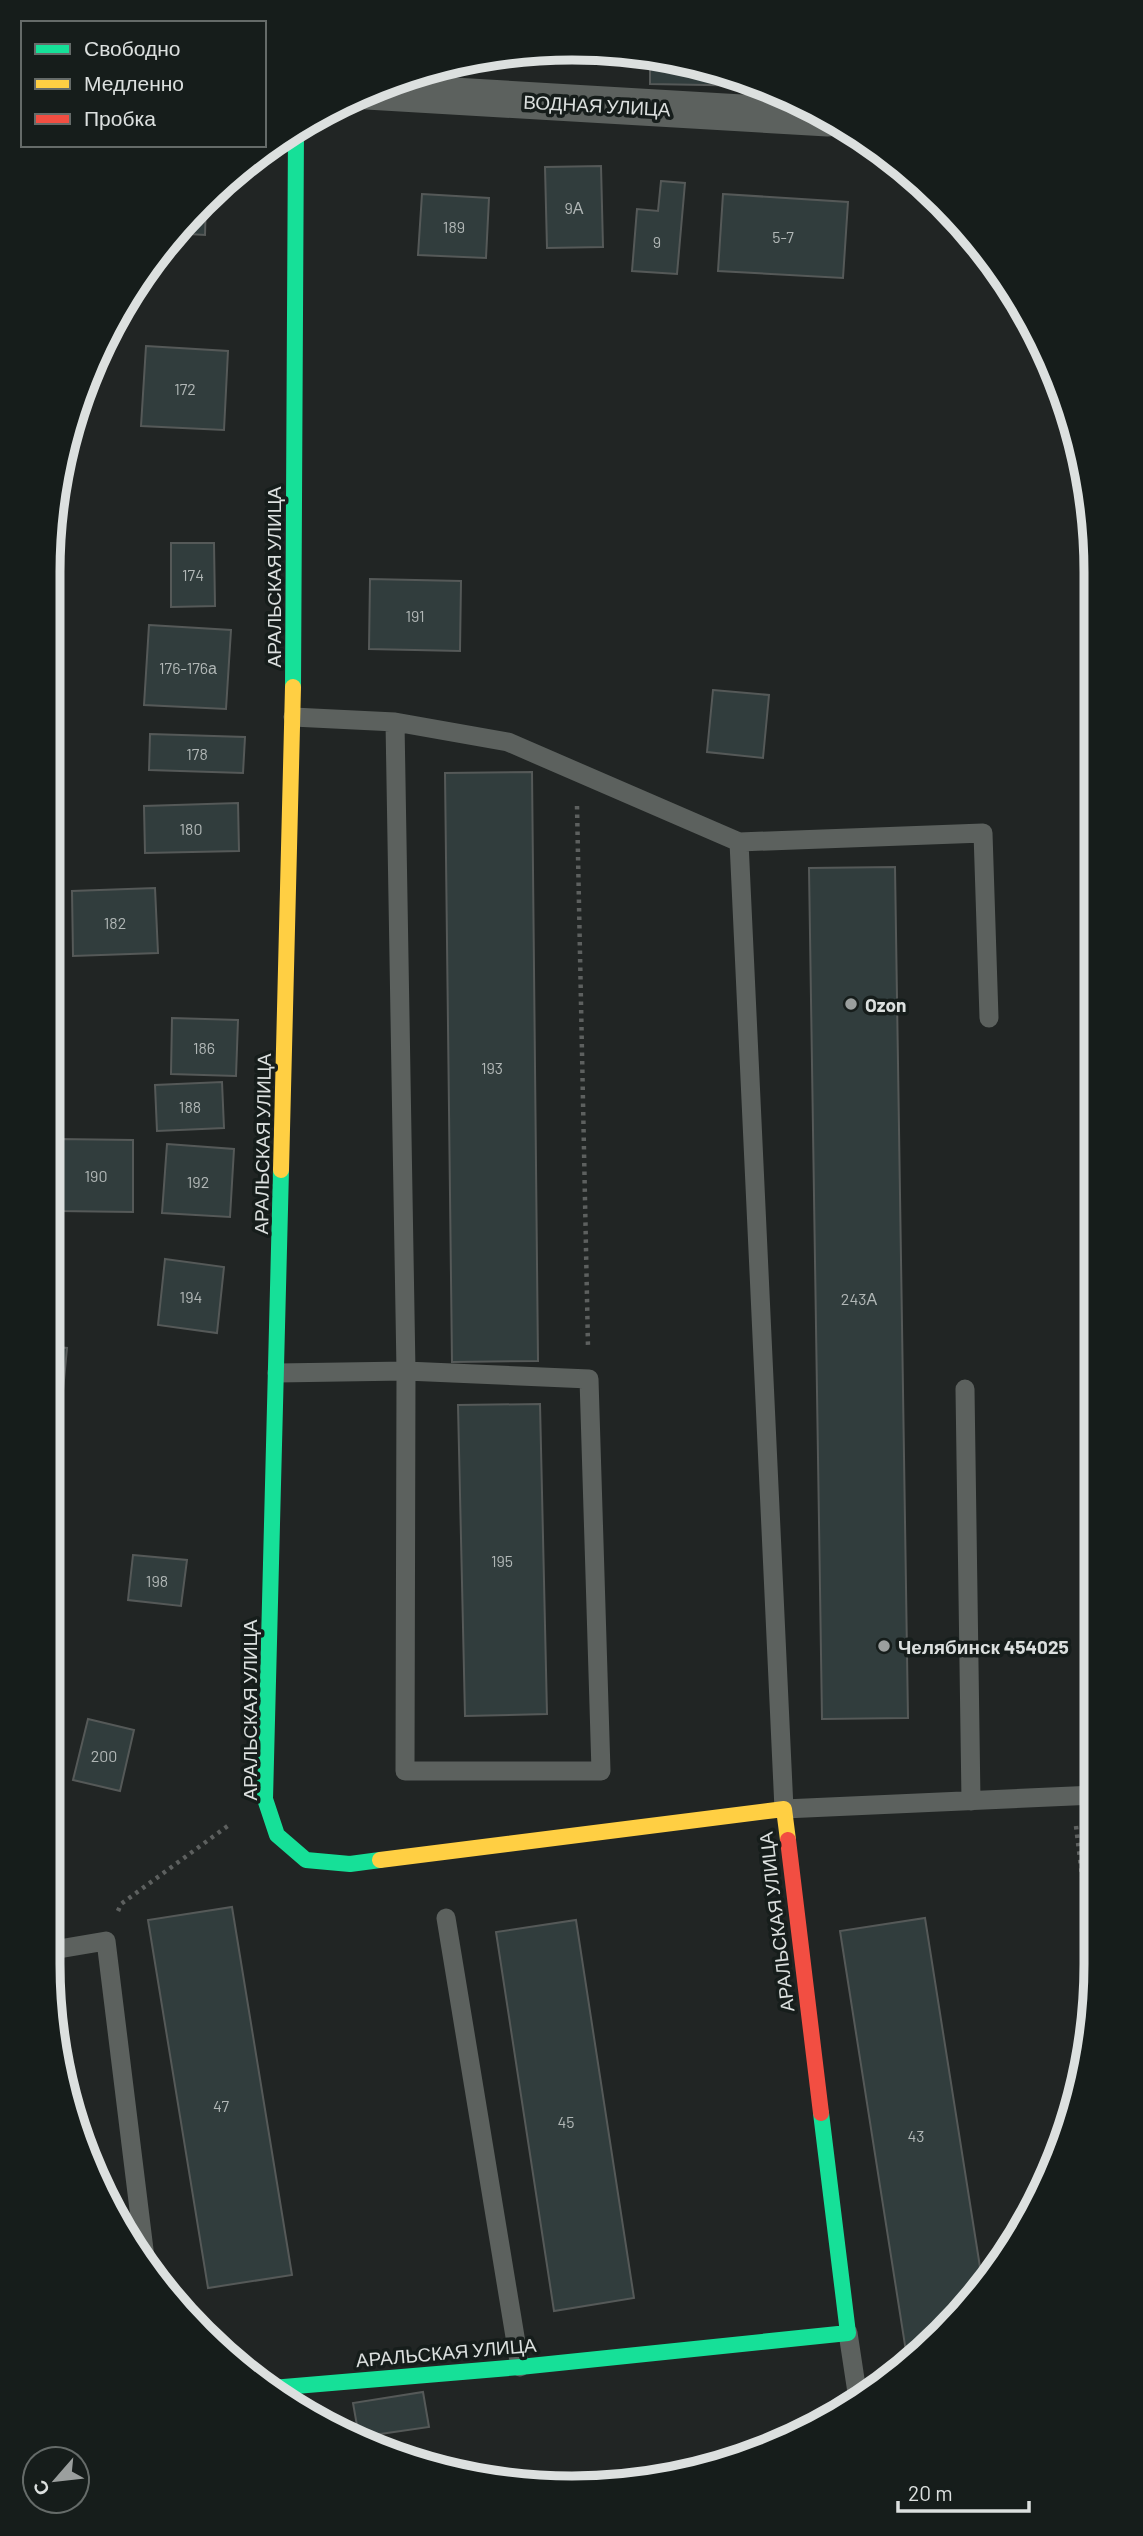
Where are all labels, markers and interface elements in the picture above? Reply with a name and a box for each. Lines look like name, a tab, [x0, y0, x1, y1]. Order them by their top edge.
legend	[21, 21, 266, 147]
text: Свободно	[84, 35, 181, 60]
text: Медленно	[84, 70, 184, 95]
street label: ВОДНАЯ УЛИЦА	[523, 90, 672, 120]
text: Пробка	[84, 105, 156, 130]
house number: 9А	[564, 198, 584, 217]
house number: 189	[443, 217, 465, 236]
house number: 5-7	[772, 227, 794, 246]
house number: 9	[653, 232, 661, 251]
house number: 172	[174, 379, 196, 398]
street label: АРАЛЬСКАЯ УЛИЦА	[262, 486, 285, 667]
house number: 174	[182, 565, 204, 584]
house number: 191	[405, 606, 425, 625]
house number: 176-176а	[159, 658, 217, 677]
house number: 178	[186, 744, 208, 763]
house number: 180	[180, 819, 202, 838]
house number: 182	[104, 913, 126, 932]
place label: Ozon	[865, 993, 907, 1016]
marker: Ozon	[843, 996, 859, 1012]
house number: 186	[193, 1038, 215, 1057]
street label: АРАЛЬСКАЯ УЛИЦА	[249, 1053, 275, 1235]
house number: 193	[481, 1058, 503, 1077]
house number: 188	[179, 1097, 201, 1116]
house number: 190	[85, 1166, 107, 1185]
house number: 192	[187, 1172, 209, 1191]
house number: 194	[180, 1287, 202, 1306]
house number: 243А	[841, 1289, 877, 1308]
house number: 195	[491, 1551, 513, 1570]
house number: 198	[146, 1571, 168, 1590]
street label: АРАЛЬСКАЯ УЛИЦА	[238, 1619, 261, 1800]
place label: Челябинск 454025	[898, 1635, 1069, 1658]
marker: Челябинск 454025	[876, 1638, 892, 1654]
house number: 200	[91, 1746, 117, 1765]
street label: АРАЛЬСКАЯ УЛИЦА	[754, 1830, 798, 2013]
house number: 47	[213, 2096, 229, 2115]
house number: 45	[557, 2112, 575, 2131]
house number: 43	[907, 2126, 925, 2145]
street label: АРАЛЬСКАЯ УЛИЦА	[355, 2333, 537, 2371]
north arrow	[21, 2445, 91, 2515]
scale bar	[898, 2470, 1029, 2514]
text: С	[27, 2477, 54, 2500]
text: 20 m	[908, 2480, 953, 2505]

